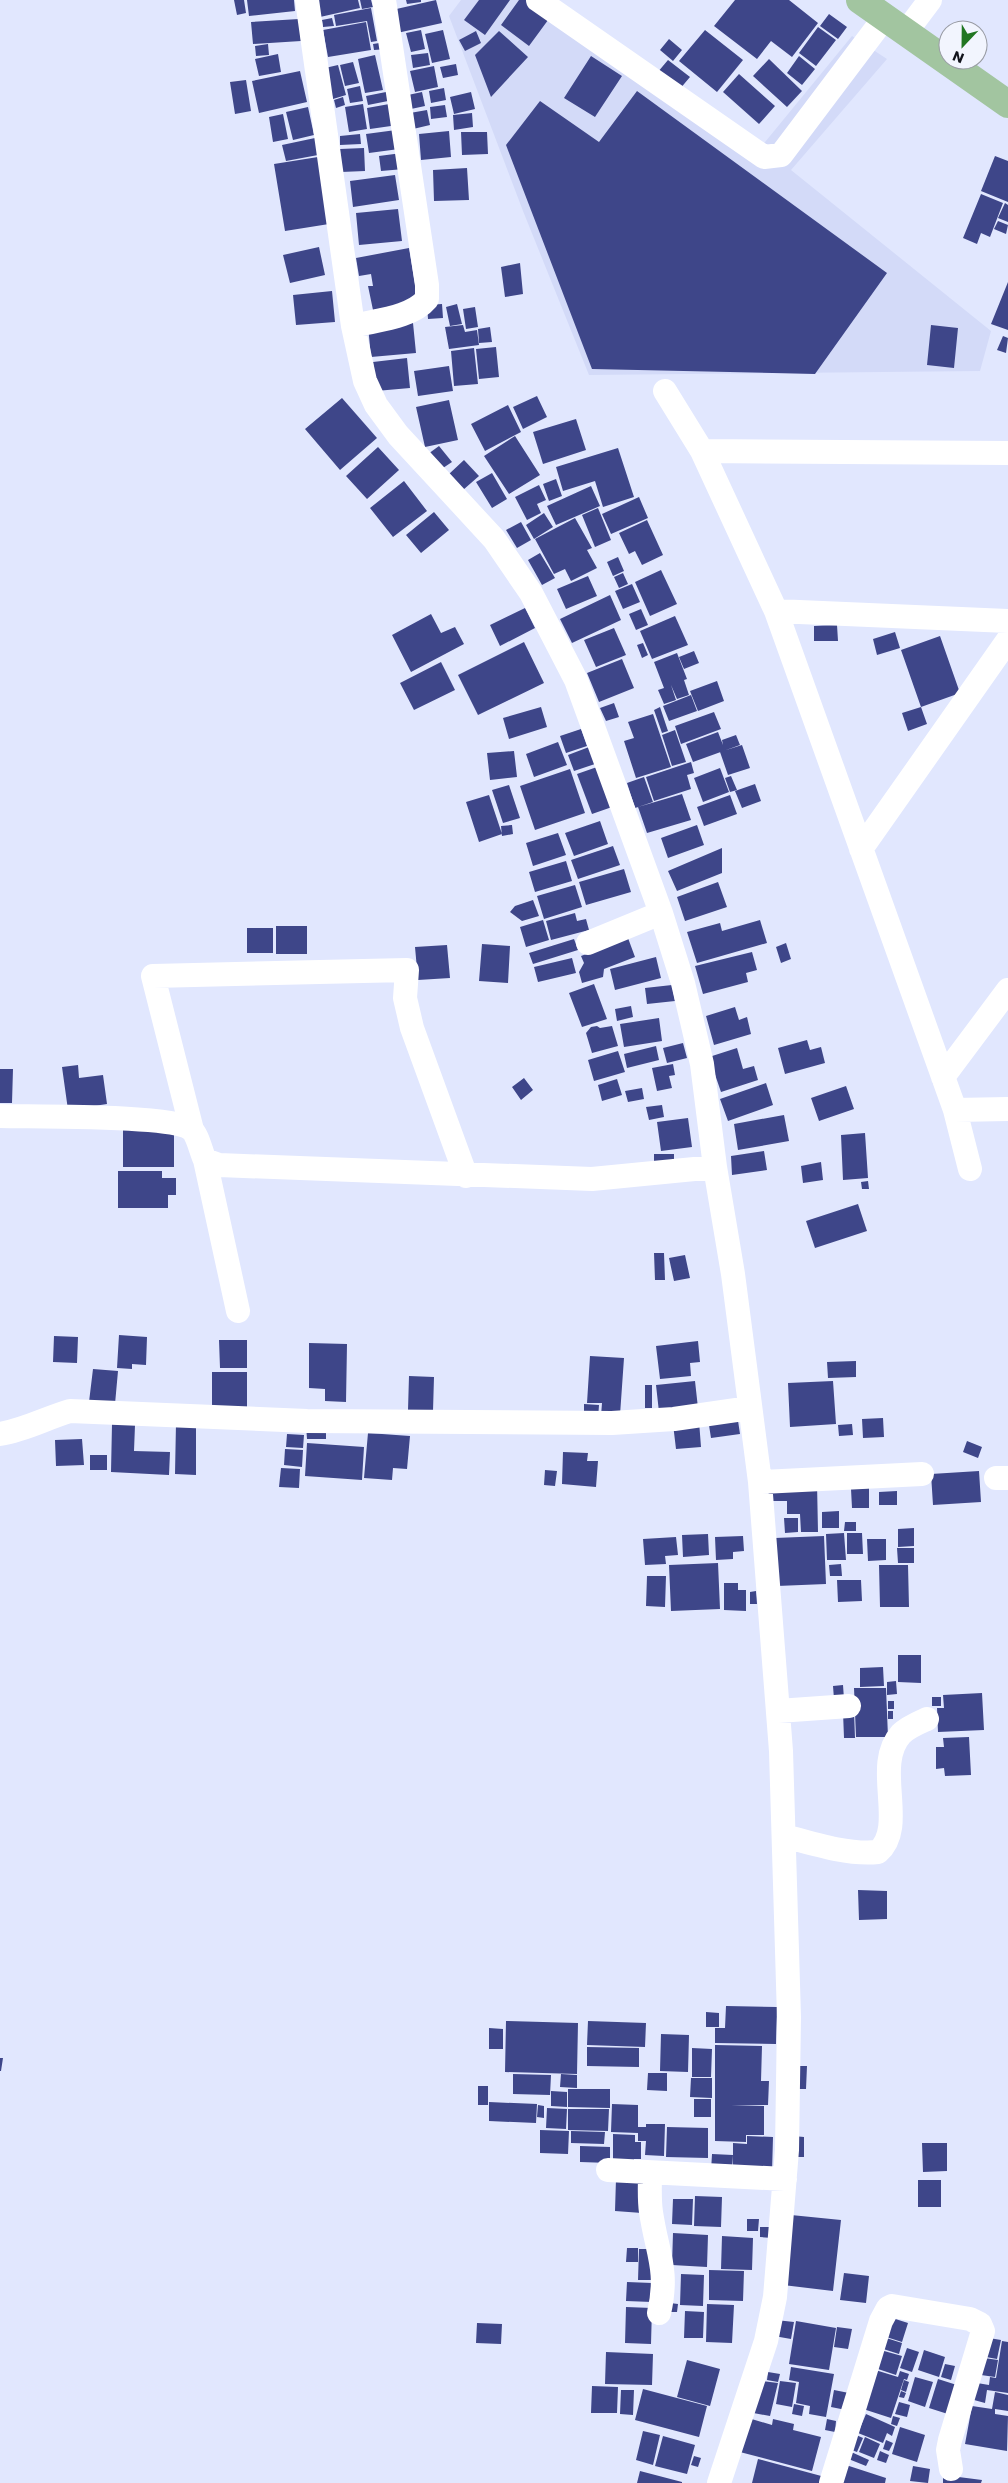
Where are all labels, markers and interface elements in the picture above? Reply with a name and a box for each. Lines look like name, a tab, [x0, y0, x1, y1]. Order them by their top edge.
north arrow	[938, 20, 988, 70]
text: N	[950, 46, 967, 68]

